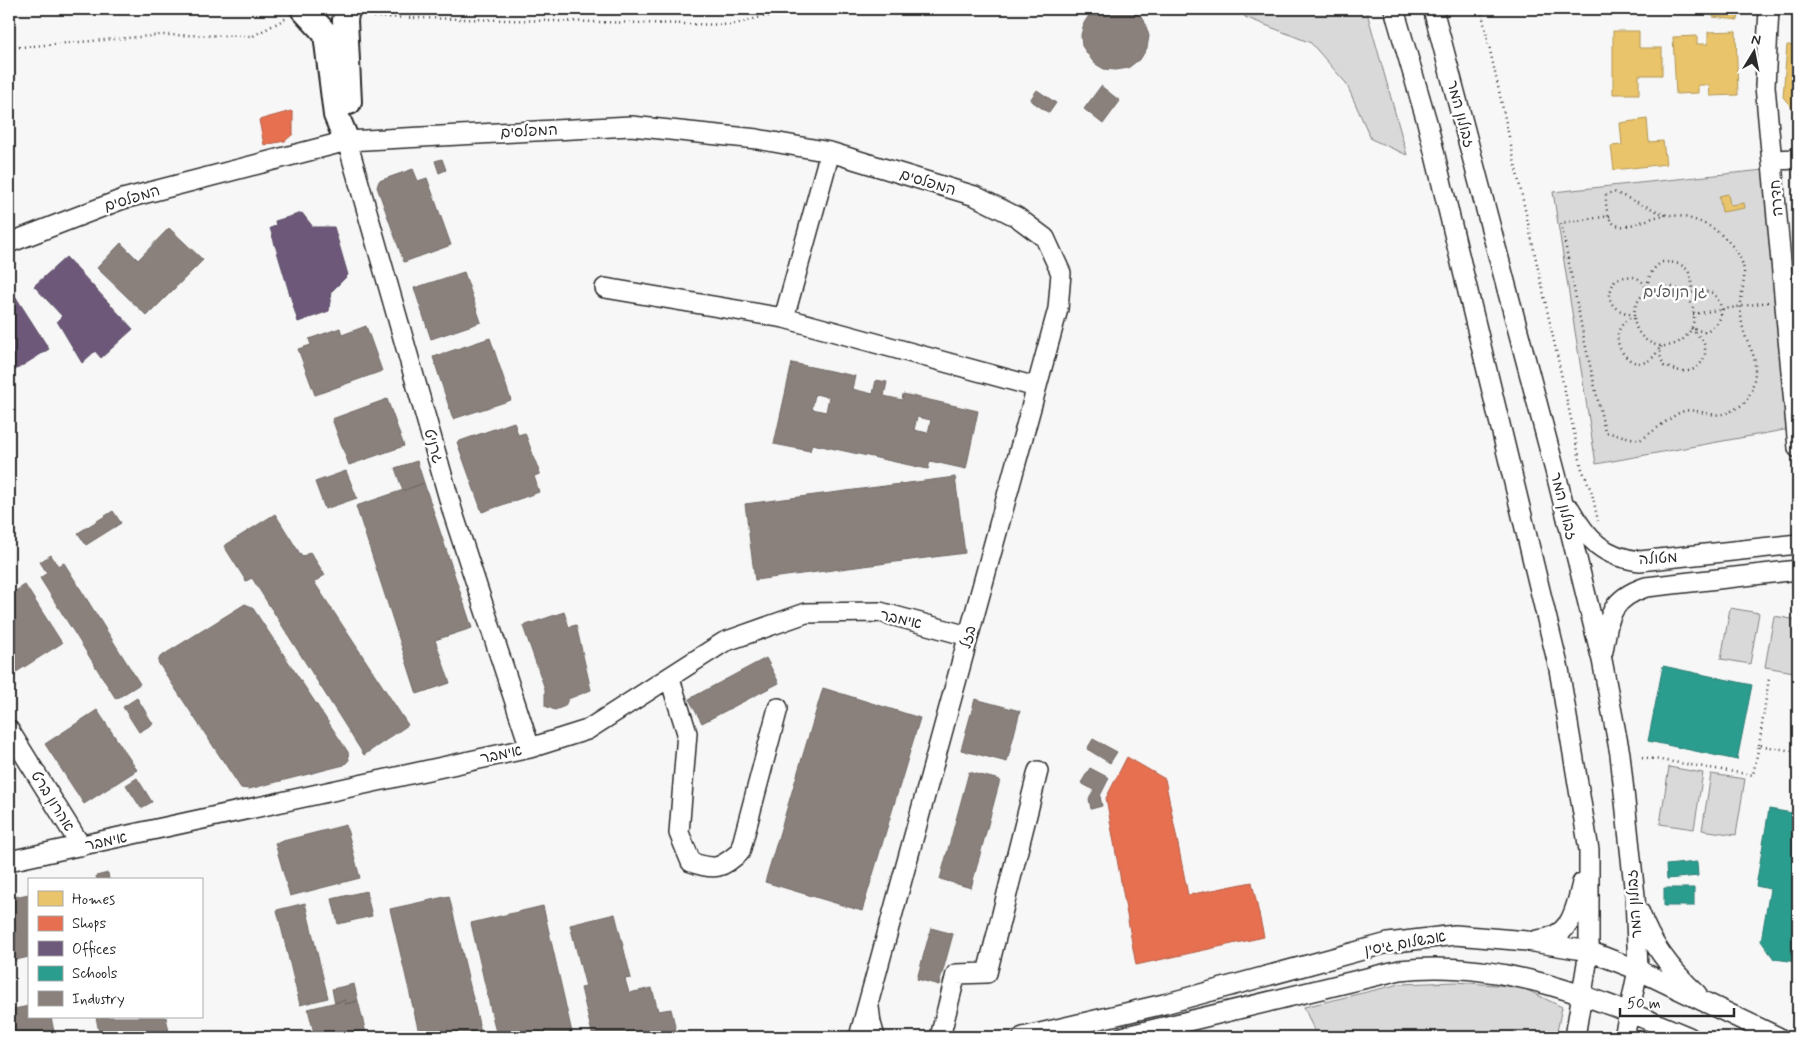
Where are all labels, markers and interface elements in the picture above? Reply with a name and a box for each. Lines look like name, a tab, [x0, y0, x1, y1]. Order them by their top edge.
north arrow	[1730, 28, 1780, 78]
text: N	[1750, 31, 1762, 50]
street label: זבולון המר	[1441, 78, 1479, 150]
street label: המפלסים	[500, 121, 558, 143]
street label: המפלסים	[897, 165, 958, 201]
street label: חדרה	[1765, 179, 1789, 217]
street label: המפלסים	[102, 181, 163, 217]
park label: גן הנופלים	[1643, 283, 1707, 303]
street label: גרניט	[419, 427, 447, 466]
street label: זבולון המר	[1545, 470, 1581, 542]
street label: מטולה	[1638, 548, 1678, 570]
street label: אימבר	[878, 605, 924, 635]
street label: בזל	[956, 623, 982, 651]
street label: אימבר	[478, 741, 524, 769]
street label: אהרון ברט	[26, 767, 79, 836]
street label: אימבר	[83, 828, 129, 856]
street label: זבולון המר	[1623, 869, 1647, 939]
legend	[28, 878, 202, 1018]
text: Homes	[72, 890, 115, 910]
text: Shops	[72, 914, 107, 934]
street label: אבשלום גיסין	[1363, 927, 1448, 961]
text: Offices	[72, 940, 116, 960]
text: Schools	[72, 964, 118, 984]
scale bar	[1620, 986, 1733, 1018]
text: Industry	[72, 990, 125, 1010]
text: 50 m	[1627, 994, 1661, 1014]

